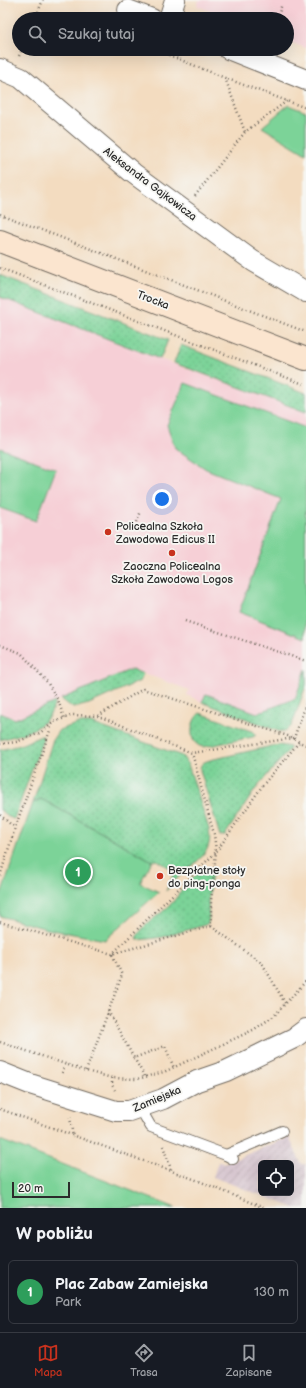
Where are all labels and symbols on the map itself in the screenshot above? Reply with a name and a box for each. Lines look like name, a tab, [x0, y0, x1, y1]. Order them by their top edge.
street label: Aleksandra Gajkowicza	[101, 145, 199, 223]
street label: Trocka	[135, 288, 171, 312]
your location	[152, 489, 172, 509]
place label: Policealna Szkoła Zawodowa Edicus II	[115, 520, 215, 546]
marker: Policealna Szkoła Zawodowa Edicus II	[103, 527, 113, 537]
marker: Zaoczna Policealna Szkoła Zawodowa Logos	[167, 548, 177, 558]
place label: Zaoczna Policealna Szkoła Zawodowa Logos	[111, 560, 233, 586]
pin: 1	[65, 857, 91, 887]
place label: Bezpłatne stoły do ping-ponga	[168, 864, 245, 890]
marker: Bezpłatne stoły do ping-ponga	[155, 871, 165, 881]
street label: Zamiejska	[130, 1083, 183, 1115]
scale bar	[12, 1180, 70, 1199]

